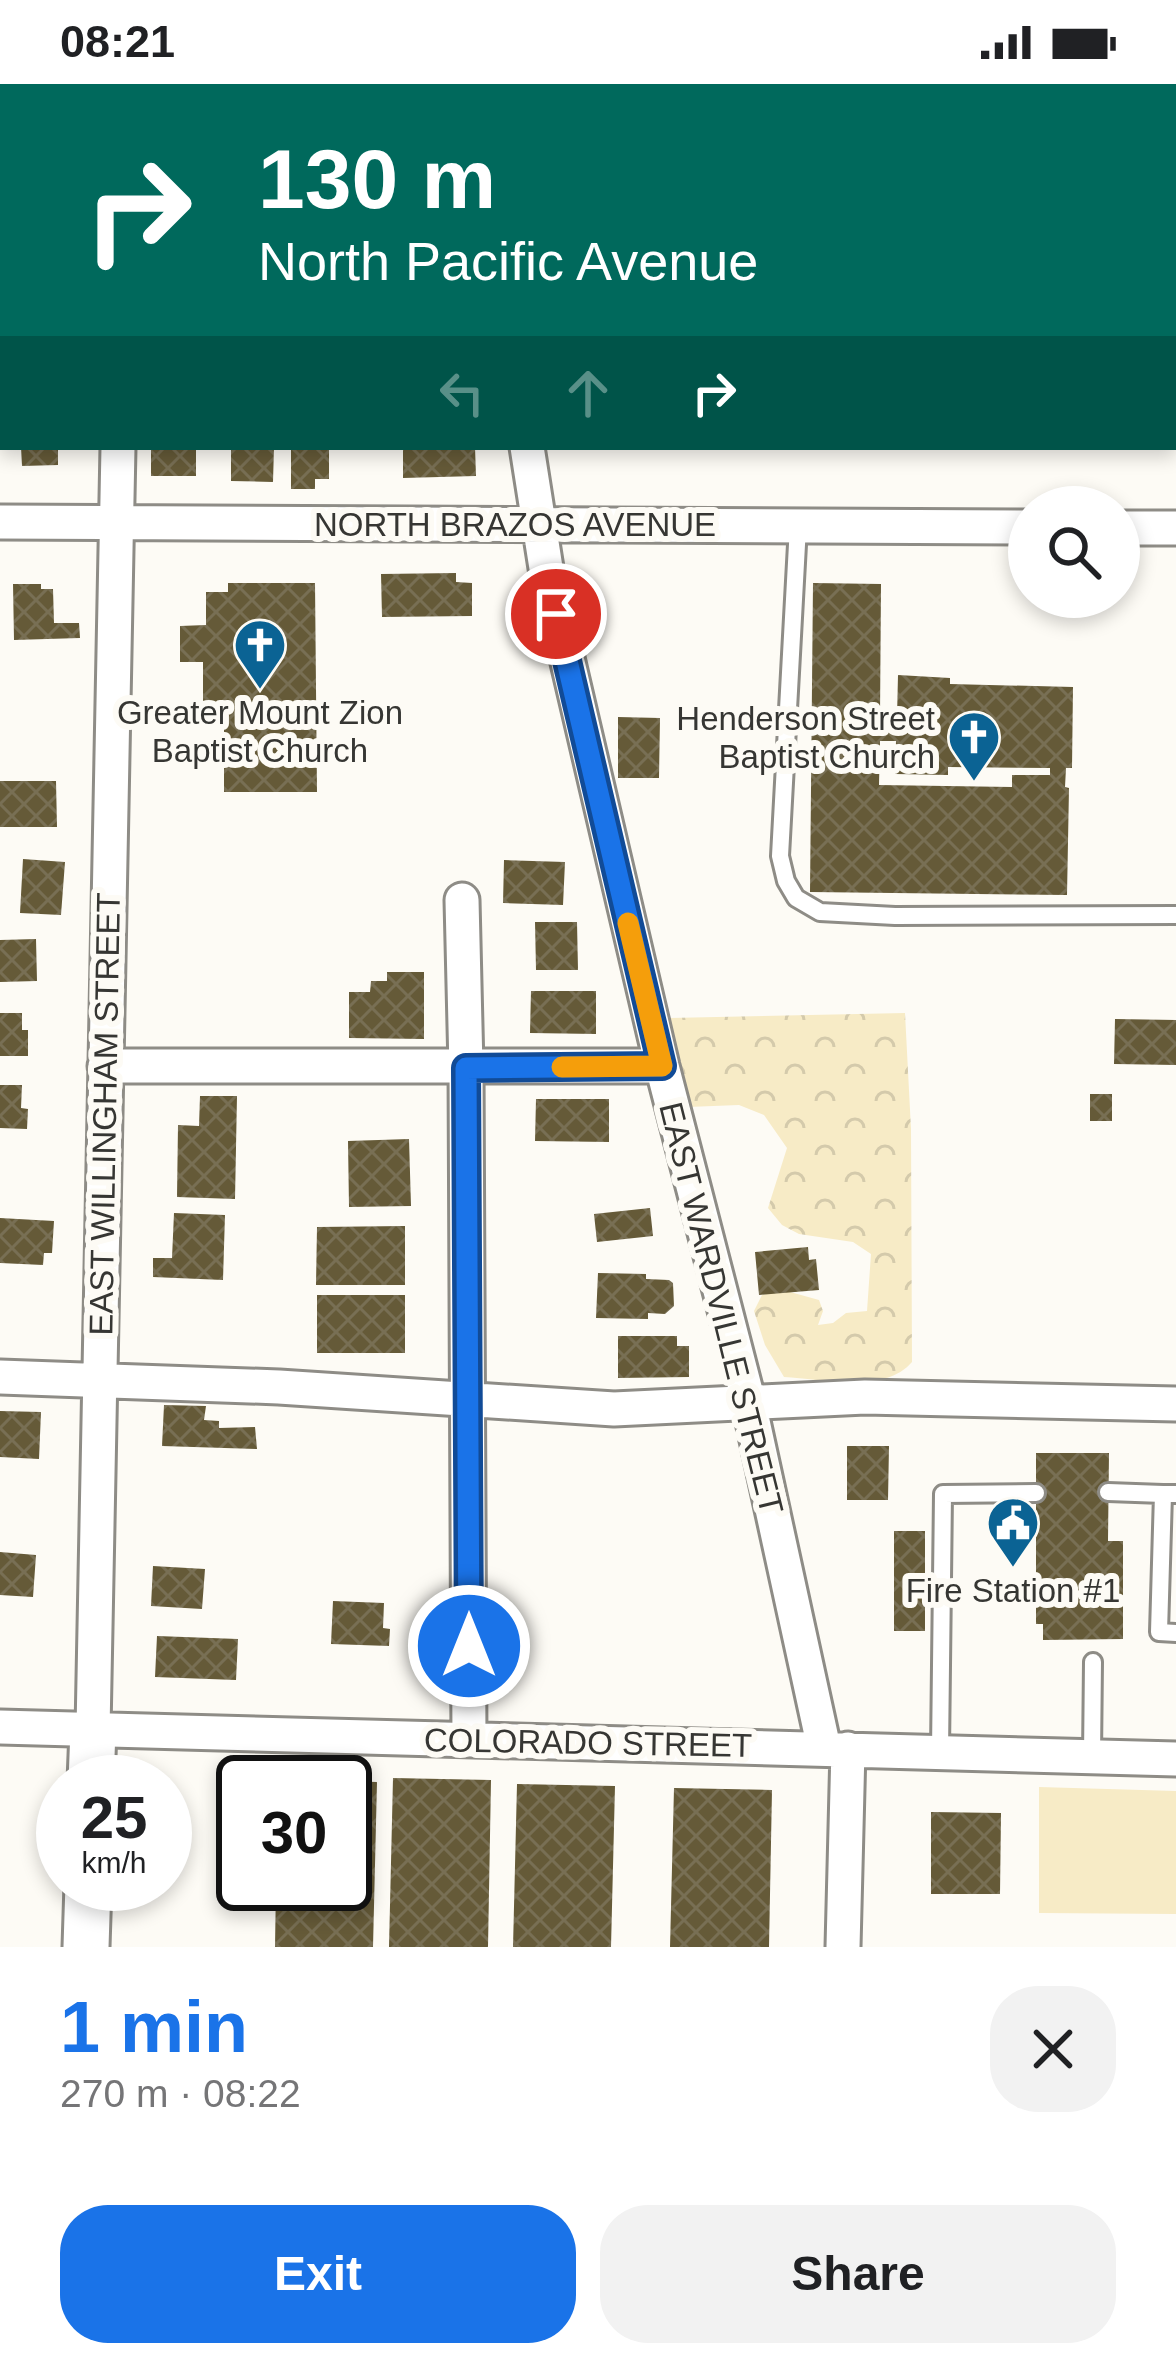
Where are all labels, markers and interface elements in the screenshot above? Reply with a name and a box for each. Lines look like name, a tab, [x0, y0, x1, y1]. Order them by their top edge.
text: 08:21	[60, 16, 175, 67]
icon: right	[60, 132, 216, 288]
text: 130 m	[258, 132, 496, 226]
text: North Pacific Avenue	[258, 231, 758, 291]
icon: left	[429, 360, 495, 426]
icon: ahead	[555, 360, 621, 426]
icon: right	[681, 360, 747, 426]
map controls	[1008, 486, 1140, 618]
button: search	[1008, 486, 1140, 618]
street label: NORTH BRAZOS AVENUE	[314, 506, 716, 543]
pin	[505, 563, 607, 665]
icon: arrive	[523, 581, 589, 647]
church icon: Greater Mount Zion Baptist Church	[232, 617, 288, 691]
place label: Greater Mount Zion Baptist Church	[117, 694, 403, 769]
place label: Henderson Street Baptist Church	[676, 700, 935, 775]
church icon: Henderson Street Baptist Church	[946, 709, 1002, 783]
street label: EAST WILLINGHAM STREET	[82, 892, 127, 1336]
street label: EAST WARDVILLE STREET	[652, 1098, 791, 1518]
public building icon: Fire Station #1	[985, 1495, 1041, 1569]
place label: Fire Station #1	[906, 1572, 1120, 1609]
position arrow	[406, 1583, 532, 1709]
street label: COLORADO STREET	[424, 1721, 752, 1764]
speed limit sign: 30	[216, 1755, 372, 1911]
text: 25	[81, 1784, 147, 1851]
text: km/h	[81, 1846, 147, 1879]
button: close	[990, 1986, 1116, 2112]
text: 1 min	[60, 1987, 248, 2067]
text: 270 m · 08:22	[60, 2072, 301, 2115]
button: Exit	[60, 2205, 576, 2343]
button: Share	[600, 2205, 1116, 2343]

